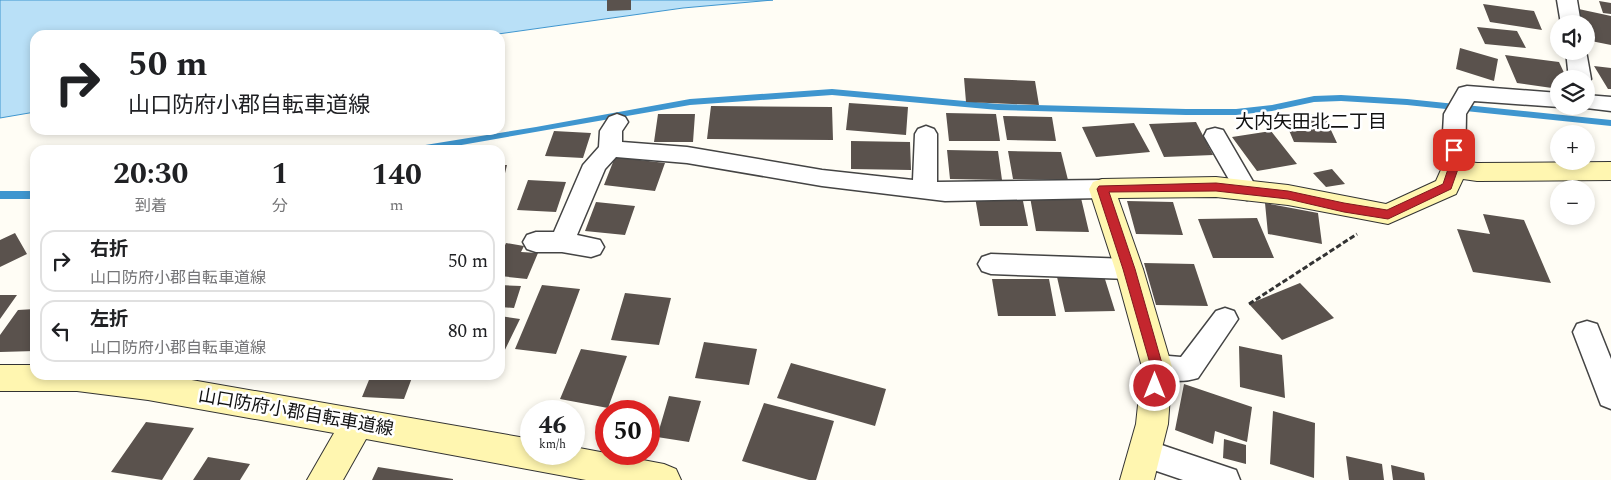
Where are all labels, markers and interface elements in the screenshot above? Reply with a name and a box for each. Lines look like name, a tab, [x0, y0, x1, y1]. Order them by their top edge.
map controls	[1550, 15, 1595, 225]
button: sound	[1550, 15, 1595, 60]
text: 50 m	[128, 38, 208, 91]
icon: right	[45, 50, 110, 115]
button: layers	[1550, 70, 1595, 115]
text: 山口防府小郡自転車道線	[128, 89, 370, 122]
district label: 大内矢田北二丁目	[1235, 108, 1387, 137]
button: +	[1550, 125, 1595, 170]
pin	[1433, 129, 1475, 171]
icon: arrive	[1440, 136, 1468, 164]
text: 20:30	[113, 151, 188, 197]
text: 1	[272, 151, 288, 197]
text: 140	[371, 152, 422, 198]
button: −	[1550, 180, 1595, 225]
text: m	[390, 193, 404, 217]
text: 到着	[135, 194, 167, 218]
text: 分	[272, 194, 288, 218]
text: 右折	[90, 235, 128, 264]
icon: right	[47, 247, 75, 275]
text: 50 m	[448, 247, 488, 276]
text: 山口防府小郡自転車道線	[90, 266, 266, 290]
text: 左折	[90, 305, 128, 334]
icon: left	[47, 317, 75, 345]
text: 80 m	[448, 317, 488, 346]
text: 山口防府小郡自転車道線	[90, 336, 266, 360]
position arrow	[1128, 359, 1180, 411]
street label: 山口防府小郡自転車道線	[196, 382, 396, 443]
speed limit sign: 50	[595, 400, 660, 465]
text: 46	[538, 407, 567, 445]
text: km/h	[539, 435, 566, 454]

